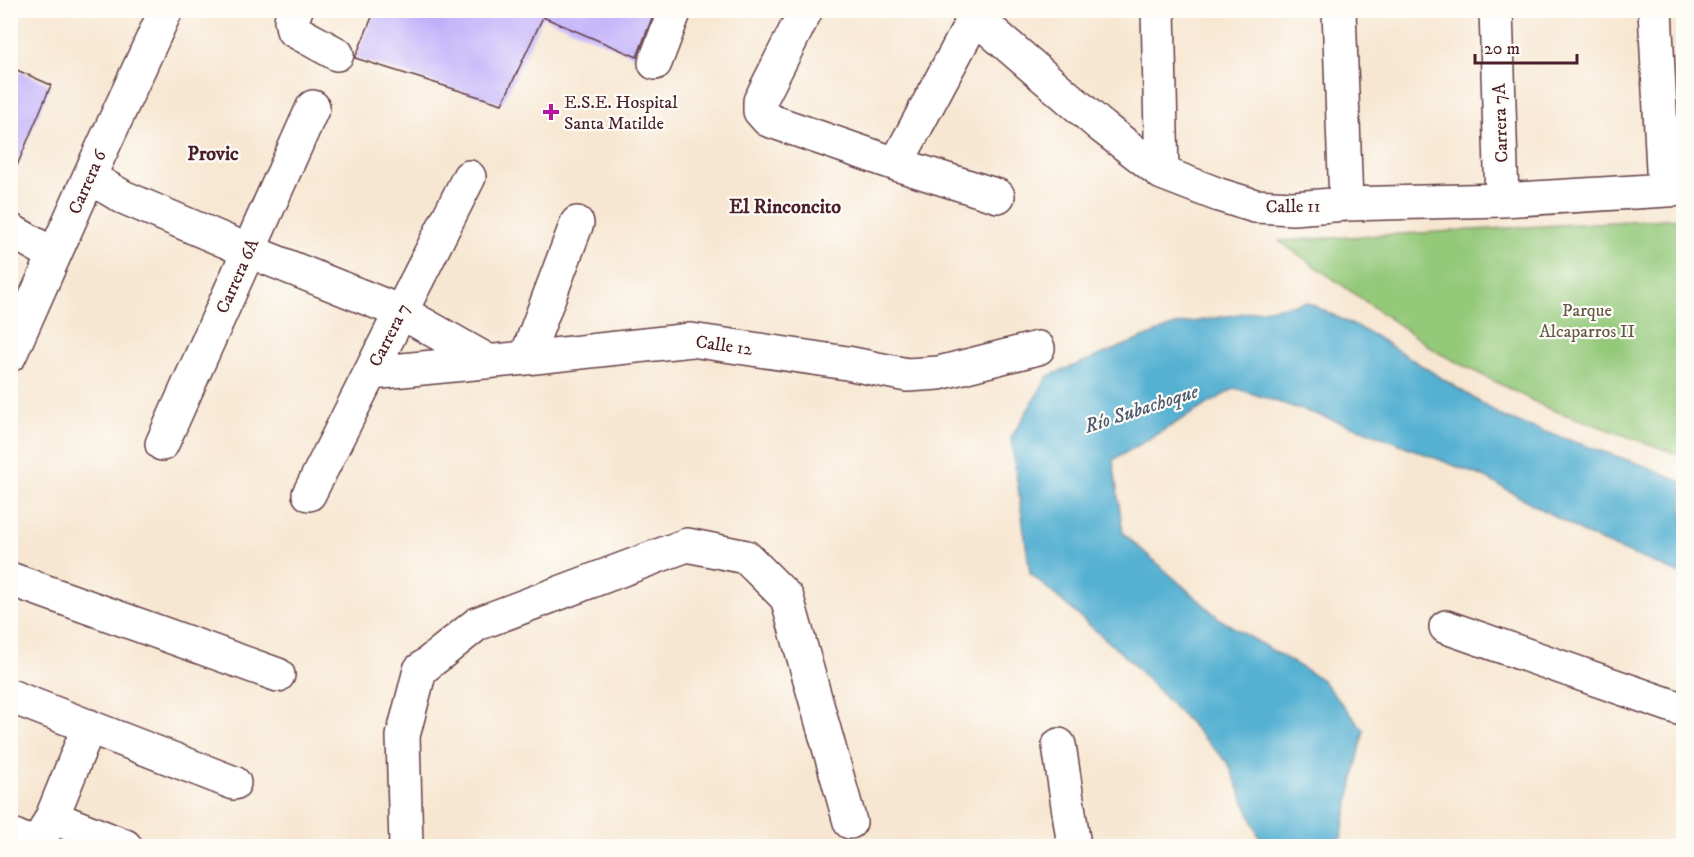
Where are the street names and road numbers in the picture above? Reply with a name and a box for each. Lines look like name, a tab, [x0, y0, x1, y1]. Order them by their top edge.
street label: Carrera 7A	[1489, 82, 1513, 163]
street label: Carrera 6	[64, 146, 112, 218]
street label: Calle 11	[1265, 196, 1321, 218]
street label: Carrera 6A	[212, 235, 264, 317]
street label: Carrera 7	[365, 300, 415, 371]
street label: Calle 12	[694, 331, 754, 361]

